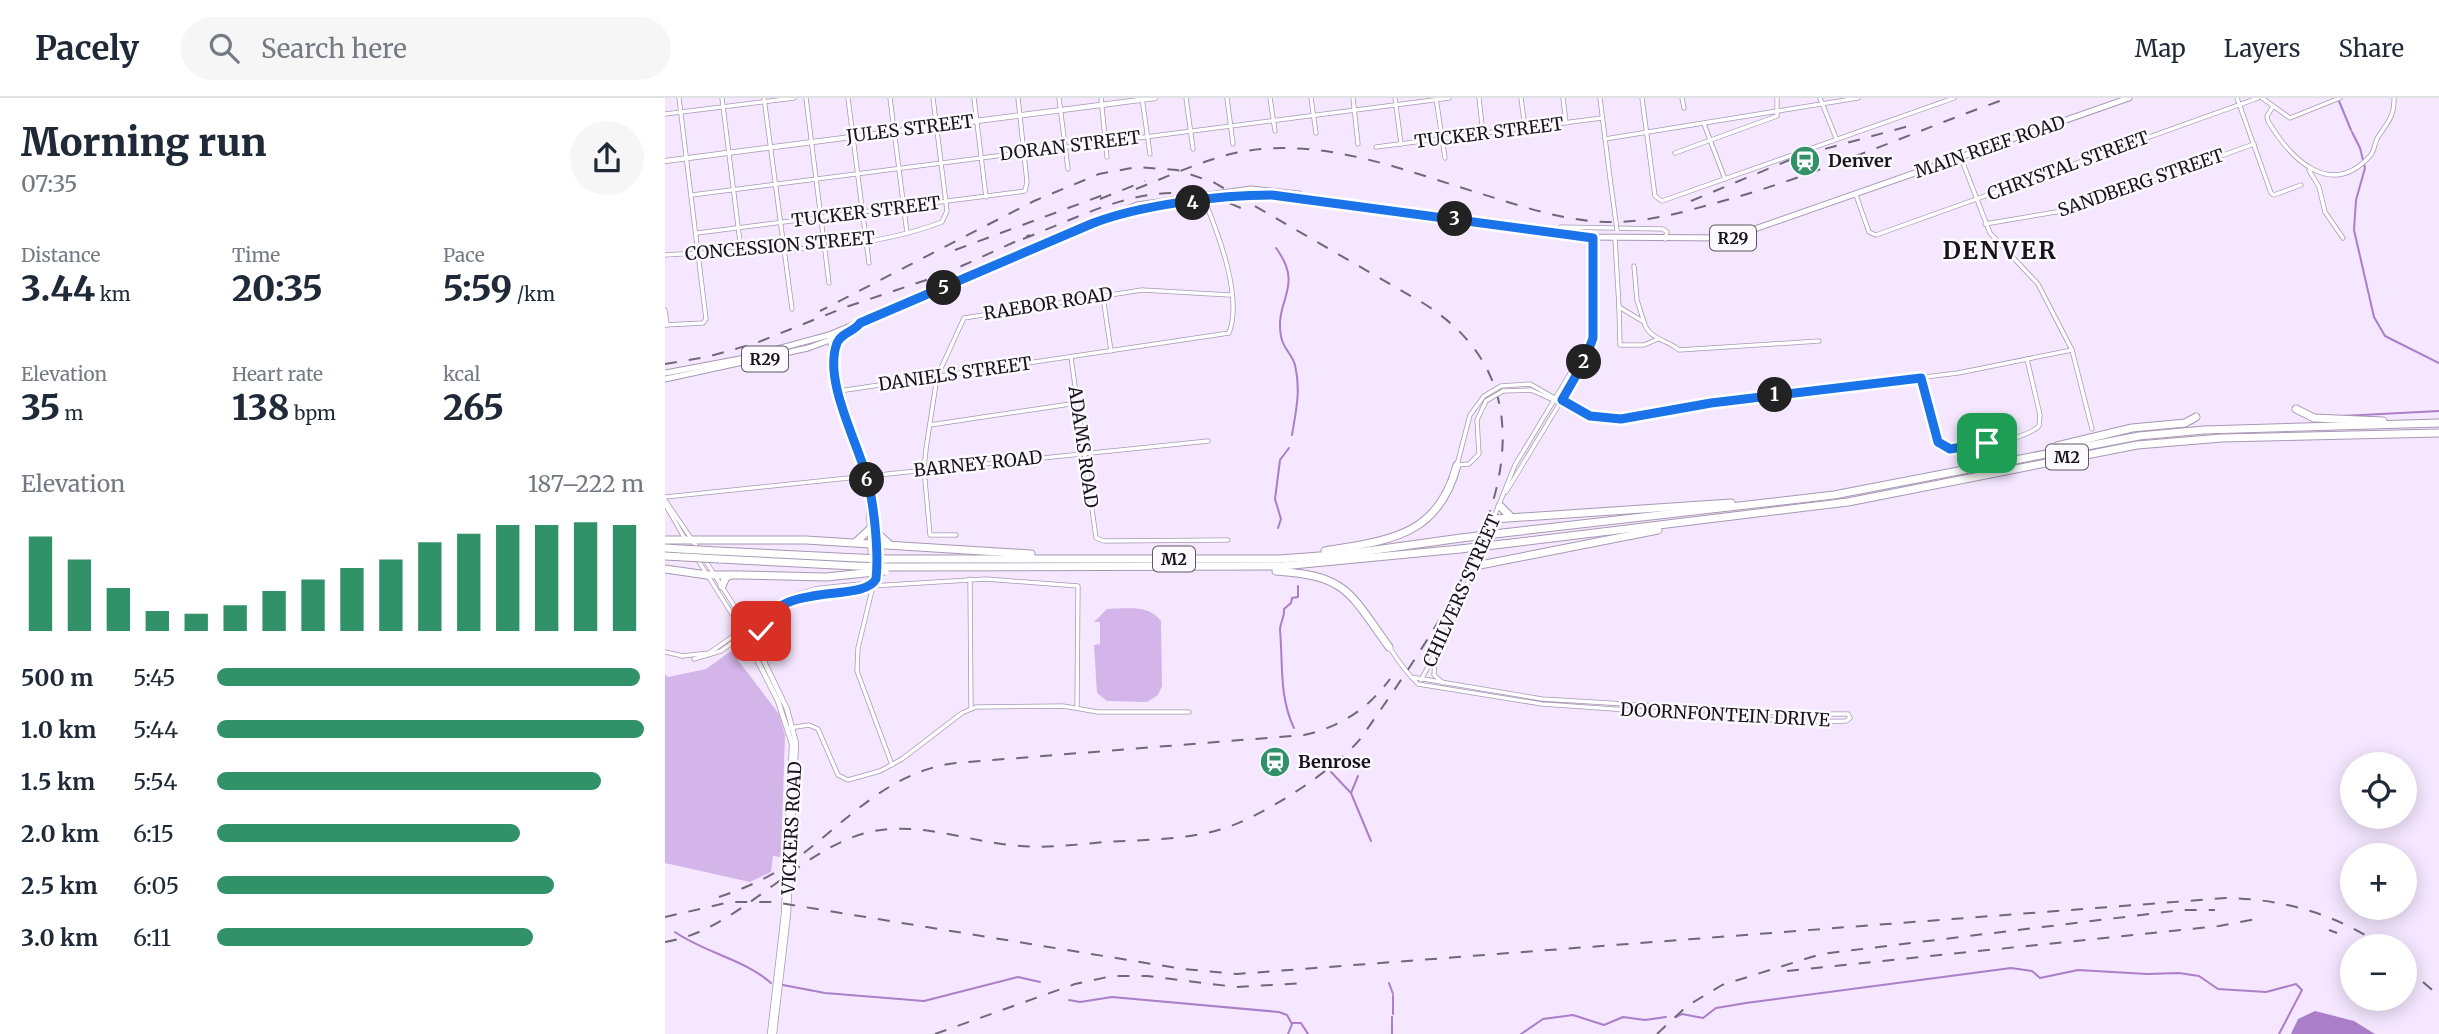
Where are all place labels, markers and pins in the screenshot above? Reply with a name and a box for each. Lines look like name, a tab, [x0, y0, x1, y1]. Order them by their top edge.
station icon: Denver	[1788, 144, 1822, 178]
place label: Denver	[1828, 149, 1892, 172]
pin: 4	[1175, 186, 1211, 220]
pin: 3	[1437, 202, 1473, 236]
pin: 5	[927, 270, 961, 306]
pin: 2	[1567, 344, 1601, 380]
pin: 1	[1757, 378, 1793, 412]
pin	[1957, 413, 2017, 473]
pin: 6	[849, 462, 885, 498]
pin	[731, 601, 791, 661]
station icon: Benrose	[1258, 745, 1292, 779]
place label: Benrose	[1298, 750, 1371, 773]

